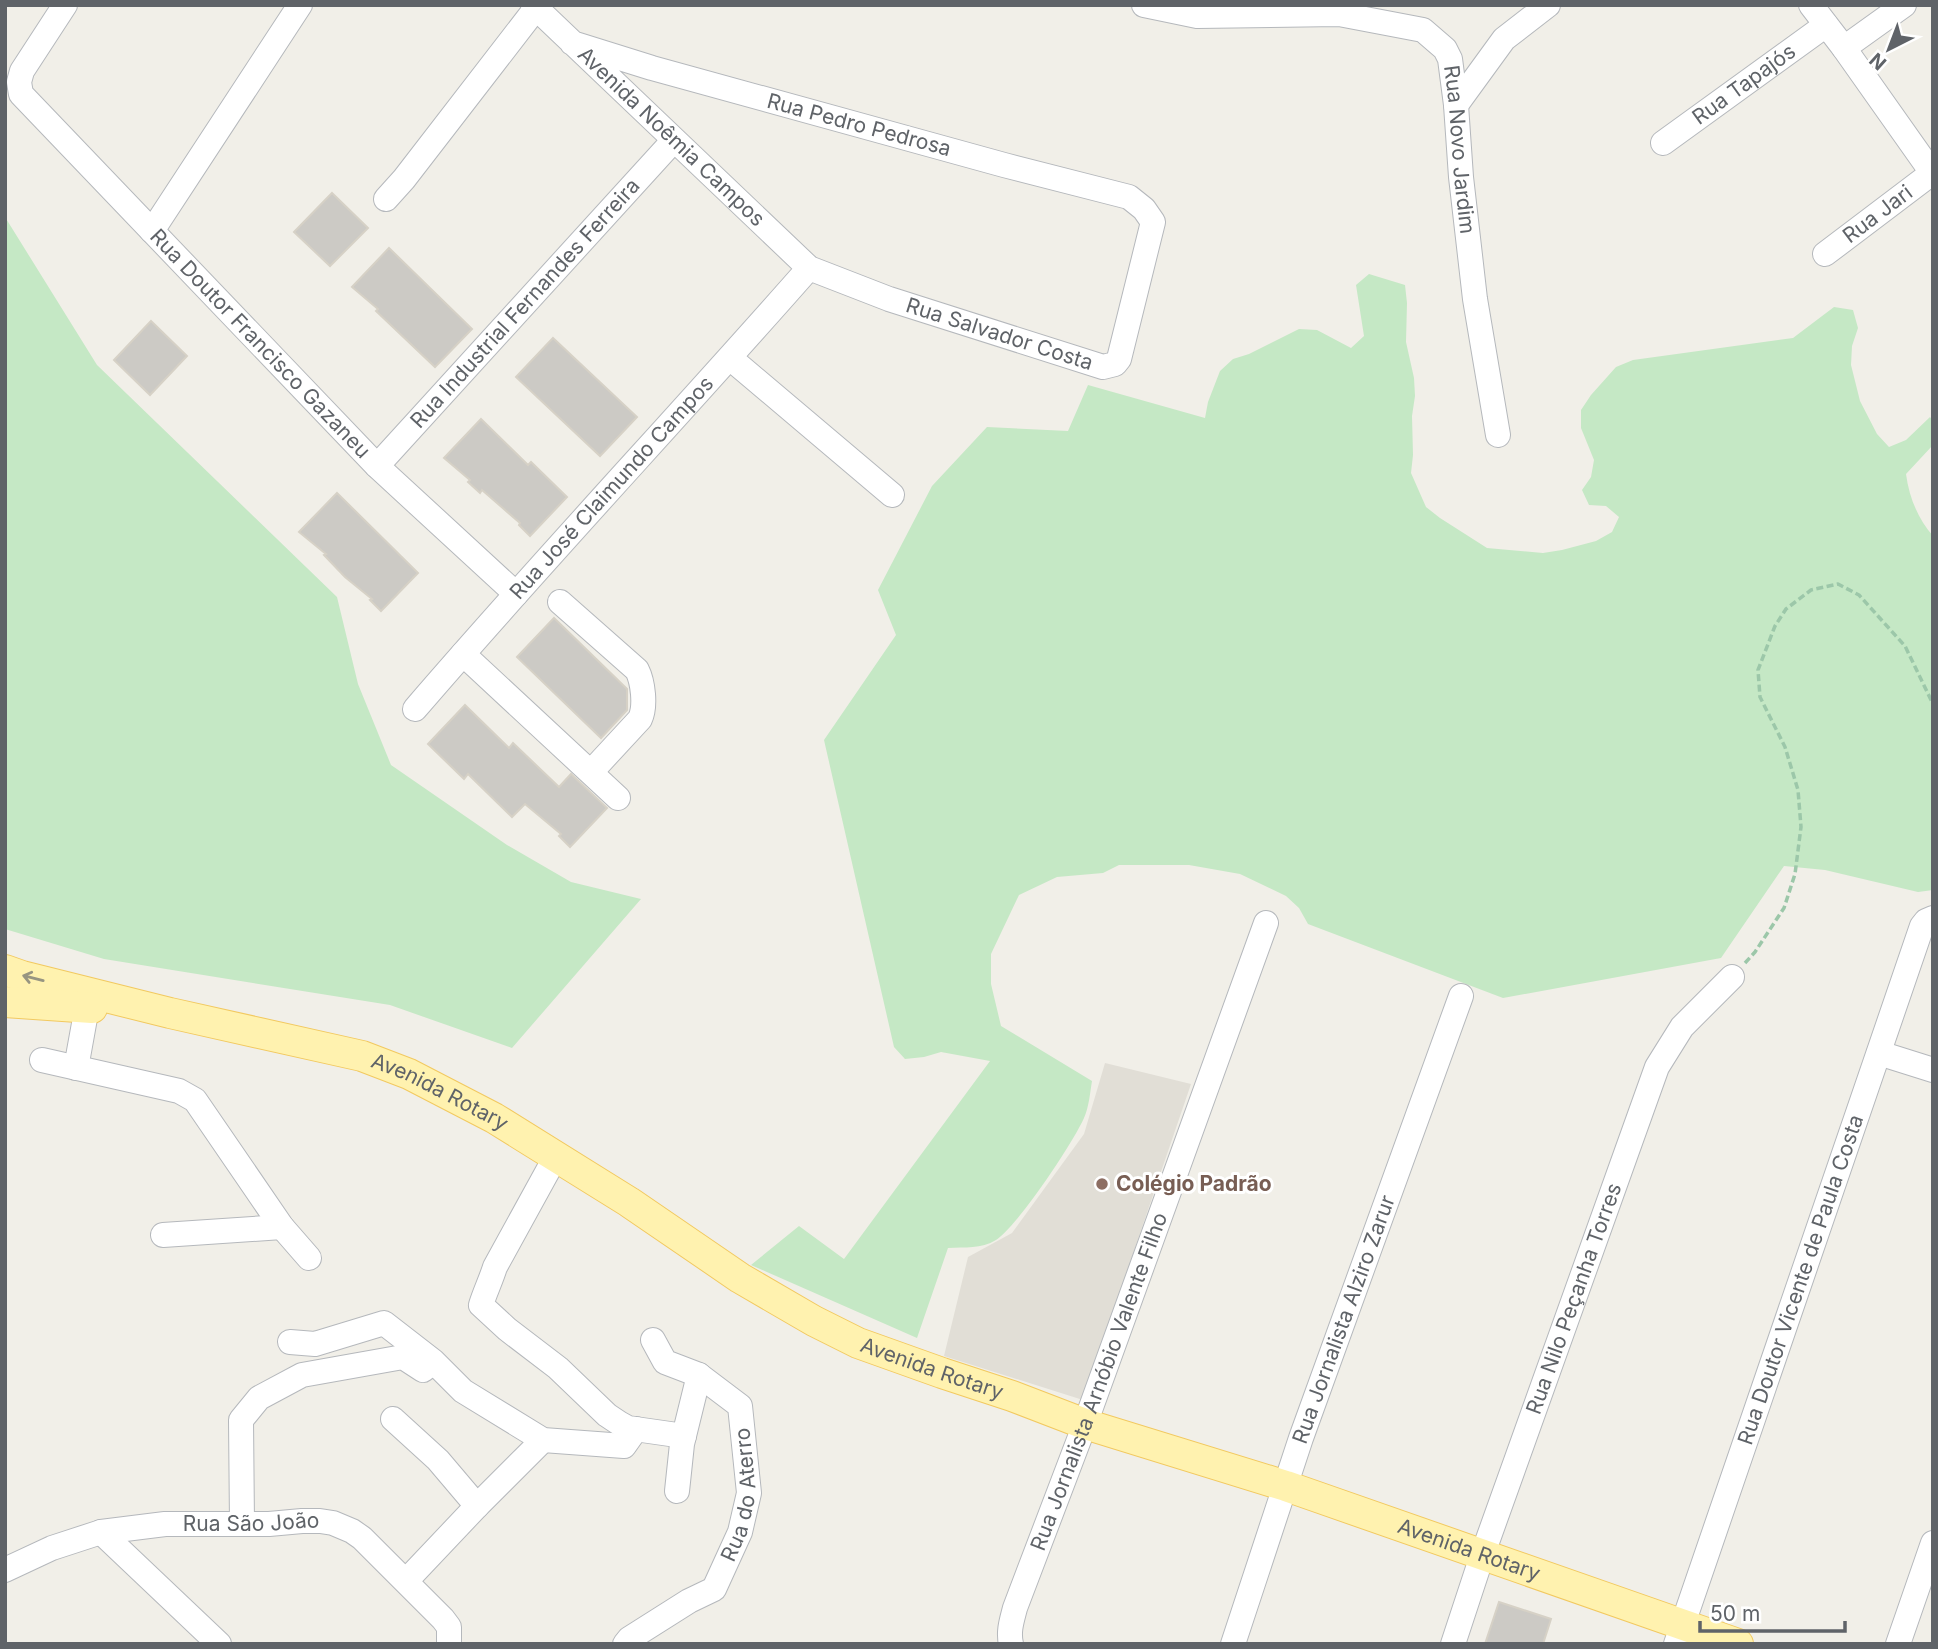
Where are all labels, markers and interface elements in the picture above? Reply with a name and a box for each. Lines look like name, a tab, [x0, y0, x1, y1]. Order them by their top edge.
north arrow	[1854, 14, 1924, 84]
street label: Rua Tapajós	[1687, 38, 1800, 130]
street label: Avenida Noêmia Campos	[573, 42, 770, 231]
text: N	[1865, 48, 1891, 75]
street label: Rua Novo Jardim	[1439, 64, 1480, 235]
street label: Rua Pedro Pedrosa	[764, 88, 954, 161]
street label: Rua Industrial Fernandes Ferreira	[405, 173, 645, 433]
street label: Rua Jari	[1838, 179, 1917, 248]
street label: Rua Doutor Francisco Gazaneu	[145, 224, 376, 463]
street label: Rua Salvador Costa	[903, 292, 1096, 375]
street label: Rua José Claimundo Campos	[504, 371, 718, 604]
one-way arrow	[22, 971, 44, 984]
street label: Avenida Rotary	[368, 1048, 513, 1136]
street label: Rua Doutor Vicente de Paula Costa	[1732, 1111, 1868, 1448]
place label: Colégio Padrão	[1116, 1171, 1272, 1196]
marker: Colégio Padrão	[1094, 1176, 1110, 1192]
street label: Rua Nilo Peçanha Torres	[1521, 1179, 1626, 1418]
street label: Rua Jornalista Alziro Zarur	[1287, 1192, 1400, 1447]
street label: Rua Jornalista Arnóbio Valente Filho	[1025, 1209, 1172, 1554]
street label: Avenida Rotary	[857, 1332, 1007, 1404]
street label: Rua do Aterro	[715, 1427, 761, 1565]
street label: Rua São João	[183, 1508, 319, 1536]
street label: Avenida Rotary	[1395, 1513, 1544, 1586]
scale bar	[1700, 1590, 1845, 1634]
text: 50 m	[1710, 1601, 1760, 1626]

